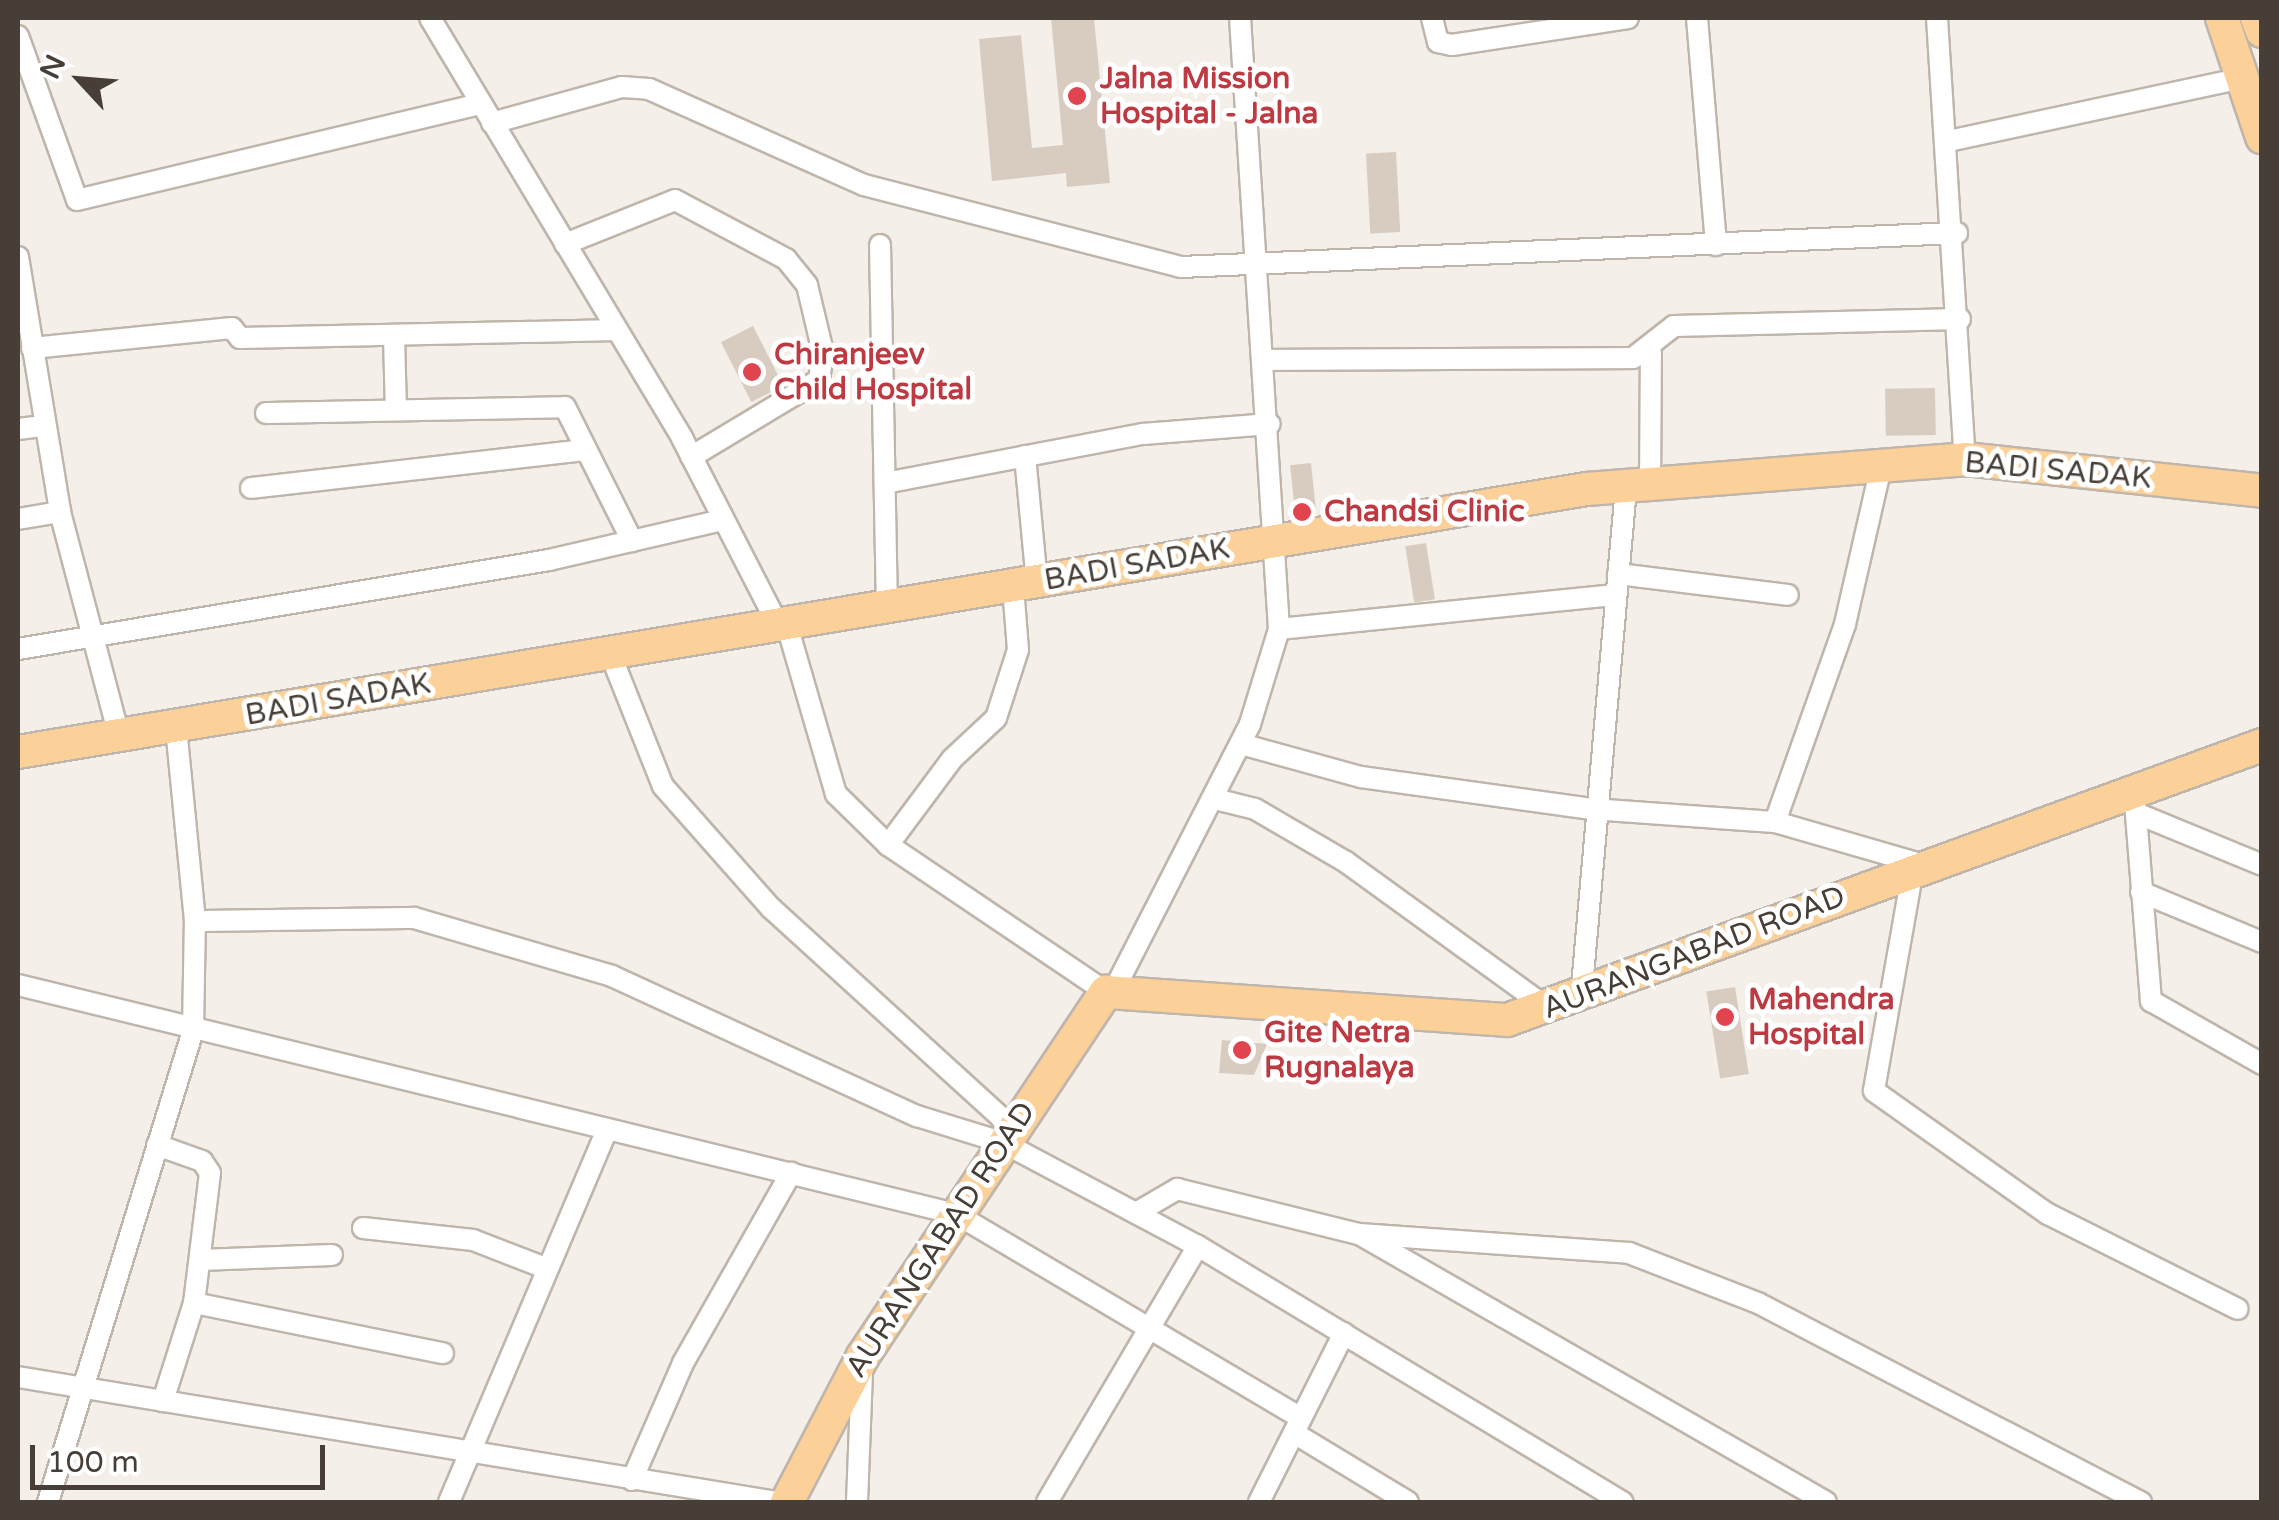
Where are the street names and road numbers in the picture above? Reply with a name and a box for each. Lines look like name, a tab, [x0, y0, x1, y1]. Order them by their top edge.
street label: BADI SADAK	[1963, 445, 2153, 497]
street label: BADI SADAK	[1042, 531, 1232, 599]
street label: BADI SADAK	[243, 666, 433, 734]
street label: AURANGABAD ROAD	[1538, 879, 1850, 1027]
street label: AURANGABAD ROAD	[838, 1096, 1044, 1384]

